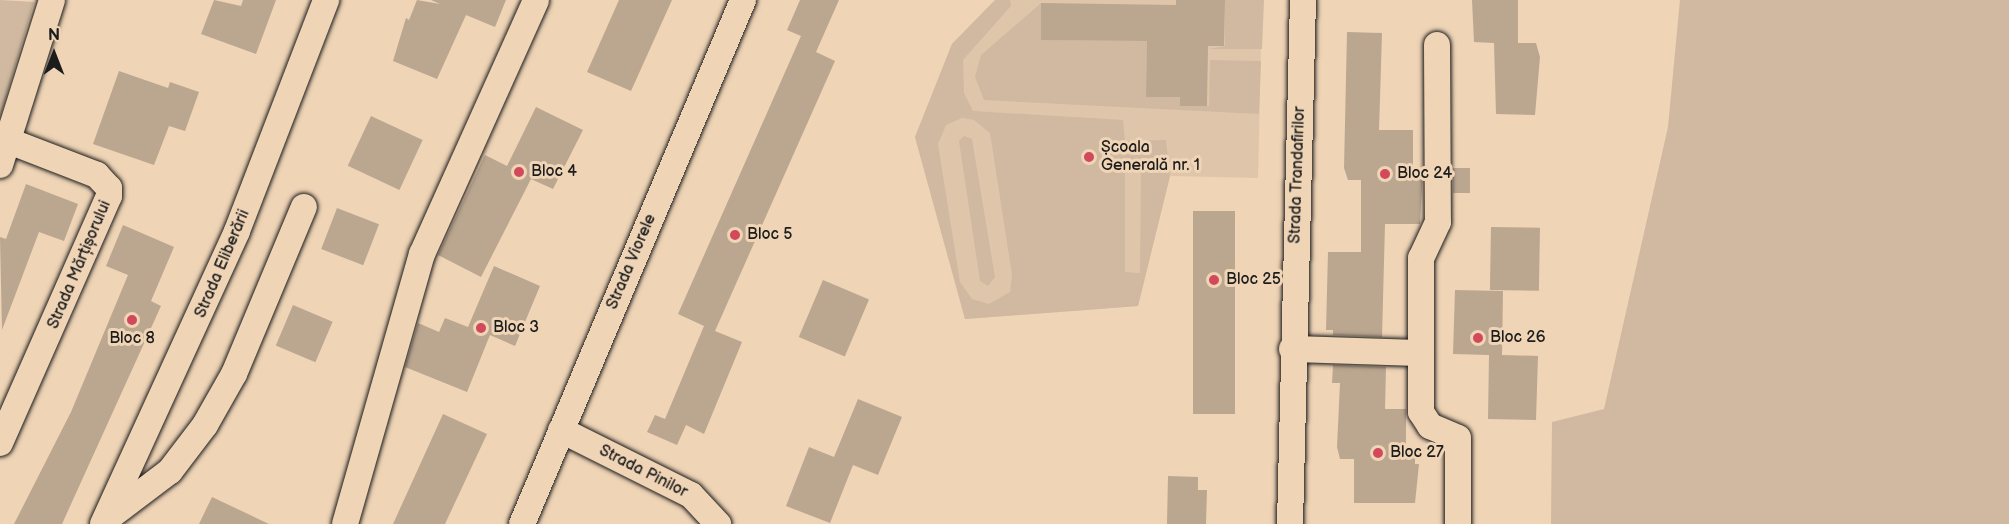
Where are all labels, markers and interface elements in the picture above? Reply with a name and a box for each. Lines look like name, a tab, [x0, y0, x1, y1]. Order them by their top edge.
north arrow	[24, 24, 84, 84]
text: N	[48, 26, 60, 45]
street label: Strada Trandafirilor	[1286, 106, 1310, 244]
place label: Școala Generală nr. 1	[1101, 138, 1200, 176]
marker: Școala Generală nr. 1	[1082, 150, 1096, 164]
place label: Bloc 4	[531, 162, 577, 182]
place label: Bloc 24	[1397, 164, 1452, 184]
marker: Bloc 4	[512, 165, 526, 179]
marker: Bloc 24	[1378, 167, 1392, 181]
street label: Strada Mărțișorului	[44, 198, 116, 332]
street label: Strada Eliberării	[192, 207, 254, 321]
street label: Strada Viorele	[603, 211, 661, 313]
place label: Bloc 5	[747, 225, 793, 245]
marker: Bloc 5	[728, 228, 742, 242]
place label: Bloc 25	[1226, 270, 1281, 290]
marker: Bloc 25	[1207, 273, 1221, 287]
marker: Bloc 8	[125, 313, 139, 327]
place label: Bloc 3	[493, 318, 539, 338]
marker: Bloc 3	[474, 321, 488, 335]
place label: Bloc 26	[1490, 328, 1546, 348]
place label: Bloc 8	[109, 329, 155, 349]
marker: Bloc 26	[1471, 331, 1485, 345]
street label: Strada Pinilor	[596, 442, 690, 502]
place label: Bloc 27	[1390, 443, 1444, 463]
marker: Bloc 27	[1371, 446, 1385, 460]

